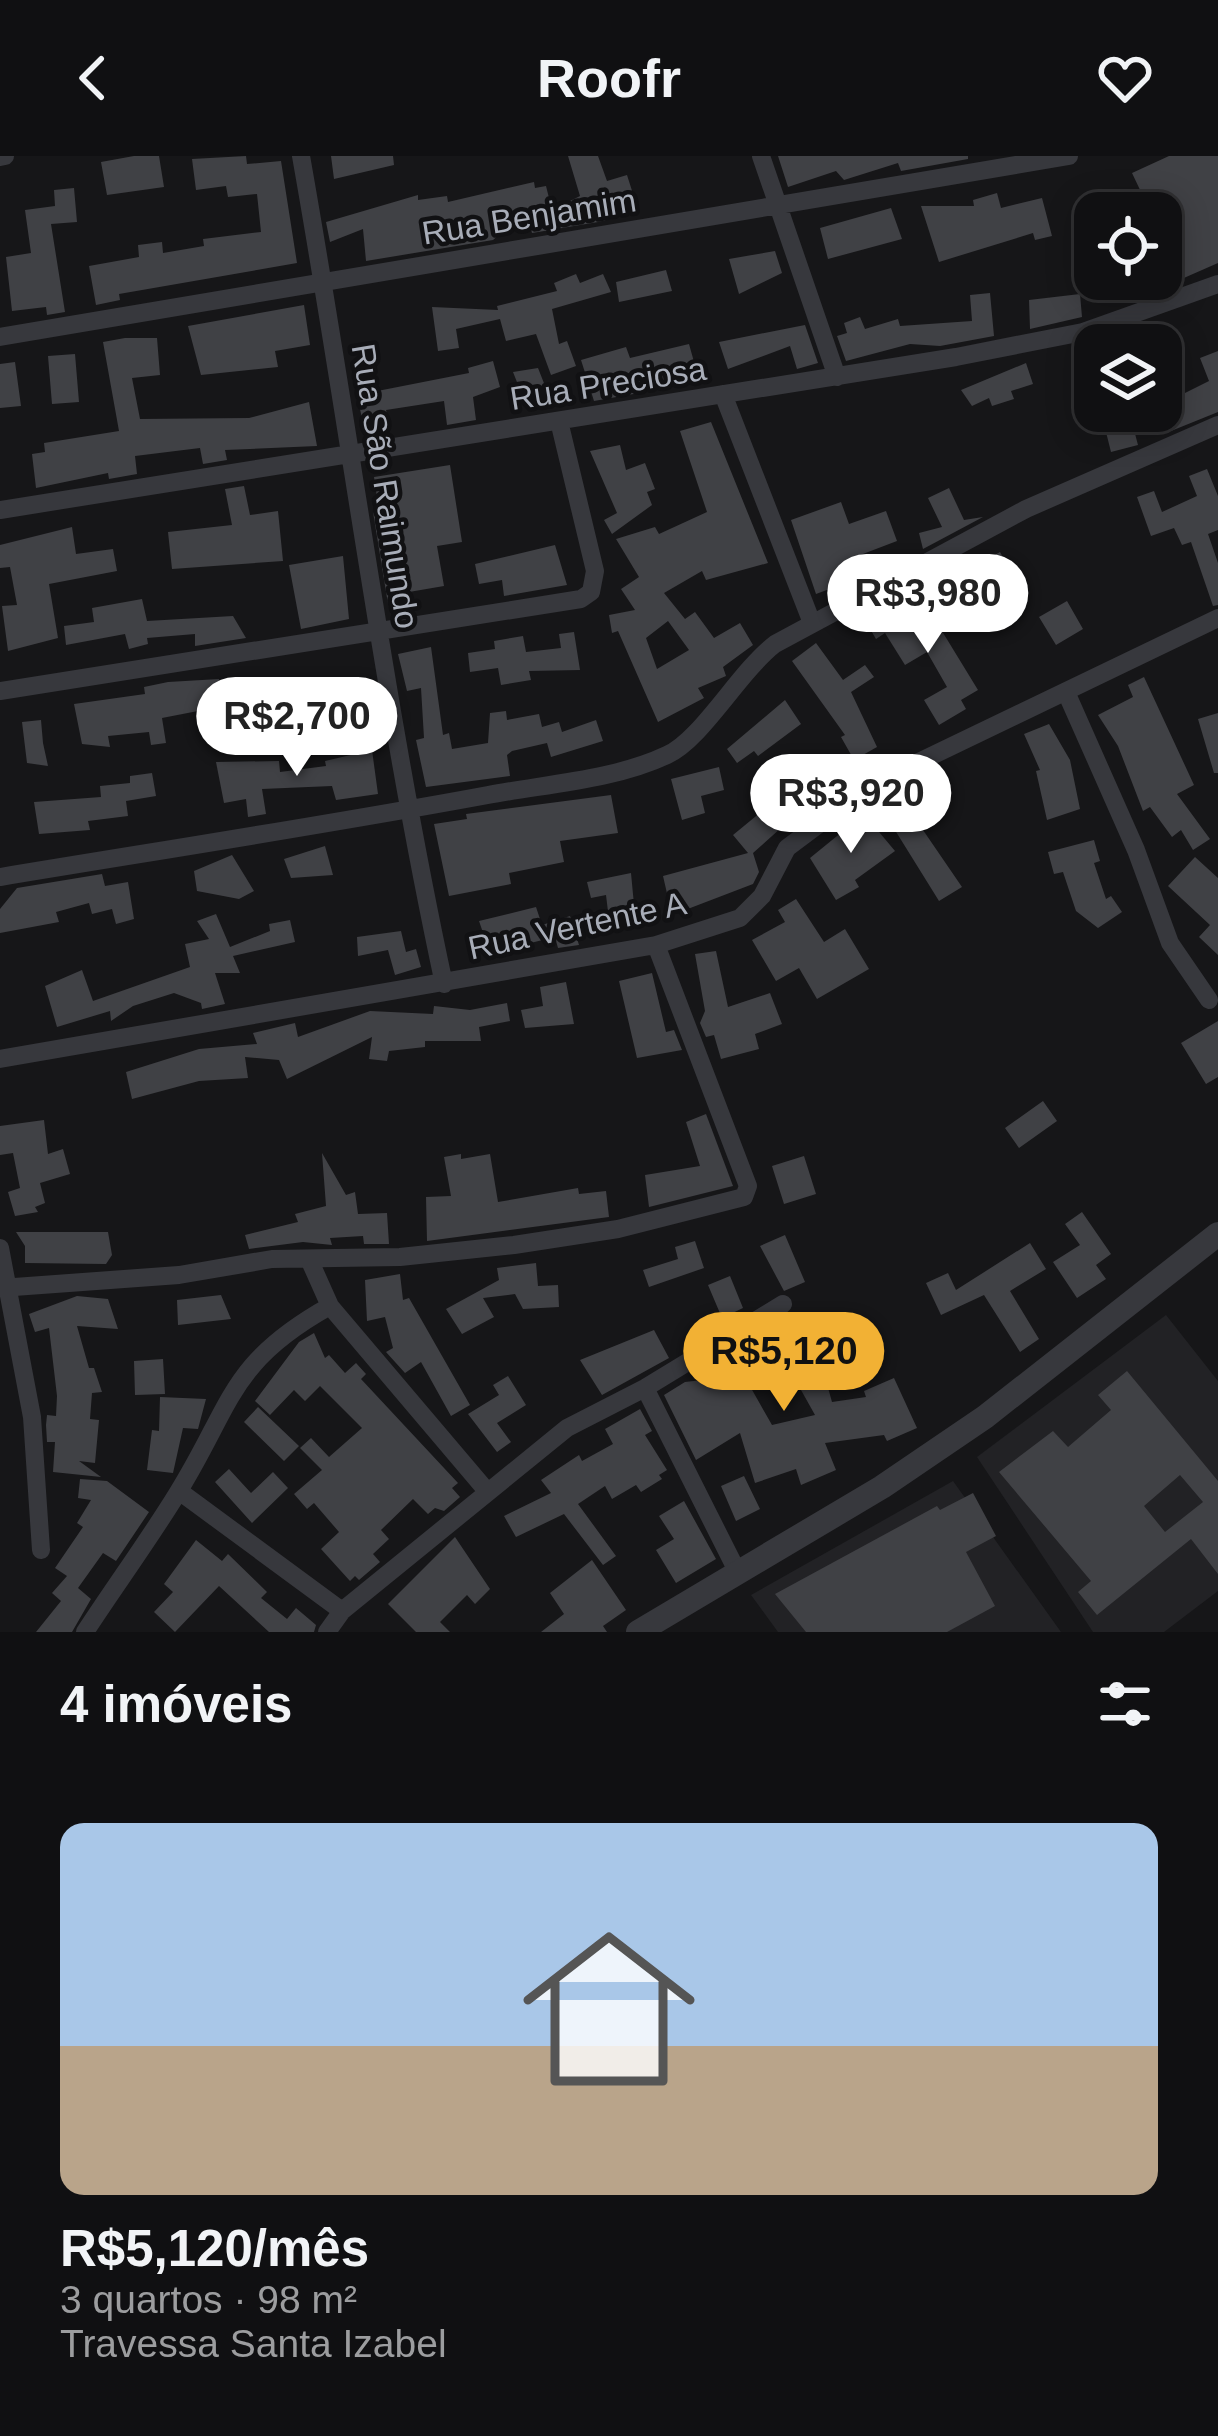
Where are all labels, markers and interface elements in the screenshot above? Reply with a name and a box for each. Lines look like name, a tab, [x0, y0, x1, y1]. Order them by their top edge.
icon: back	[60, 45, 126, 111]
icon: heart	[1092, 45, 1158, 111]
text: Roofr	[537, 48, 681, 108]
street label: Rua Benjamim	[419, 181, 639, 252]
map controls	[1074, 192, 1182, 432]
button: locate	[1074, 192, 1182, 300]
button: layers	[1074, 324, 1182, 432]
street label: Rua São Raimundo	[345, 341, 426, 631]
street label: Rua Preciosa	[507, 350, 709, 417]
pin: R$3,980	[817, 554, 1039, 656]
text: R$3,980	[854, 571, 1002, 614]
pin: R$2,700	[186, 677, 408, 779]
text: R$2,700	[223, 694, 371, 737]
pin: R$3,920	[740, 754, 962, 856]
text: R$3,920	[777, 771, 925, 814]
street label: Rua Vertente A	[465, 884, 690, 967]
pin: R$5,120	[673, 1312, 895, 1414]
text: R$5,120	[710, 1329, 858, 1372]
icon: filters	[1092, 1671, 1158, 1737]
text: 4 imóveis	[60, 1676, 292, 1733]
icon: home	[501, 1901, 717, 2117]
text: R$5,120/mês	[60, 2220, 369, 2277]
text: 3 quartos · 98 m²	[60, 2278, 357, 2321]
text: Travessa Santa Izabel	[60, 2322, 447, 2365]

